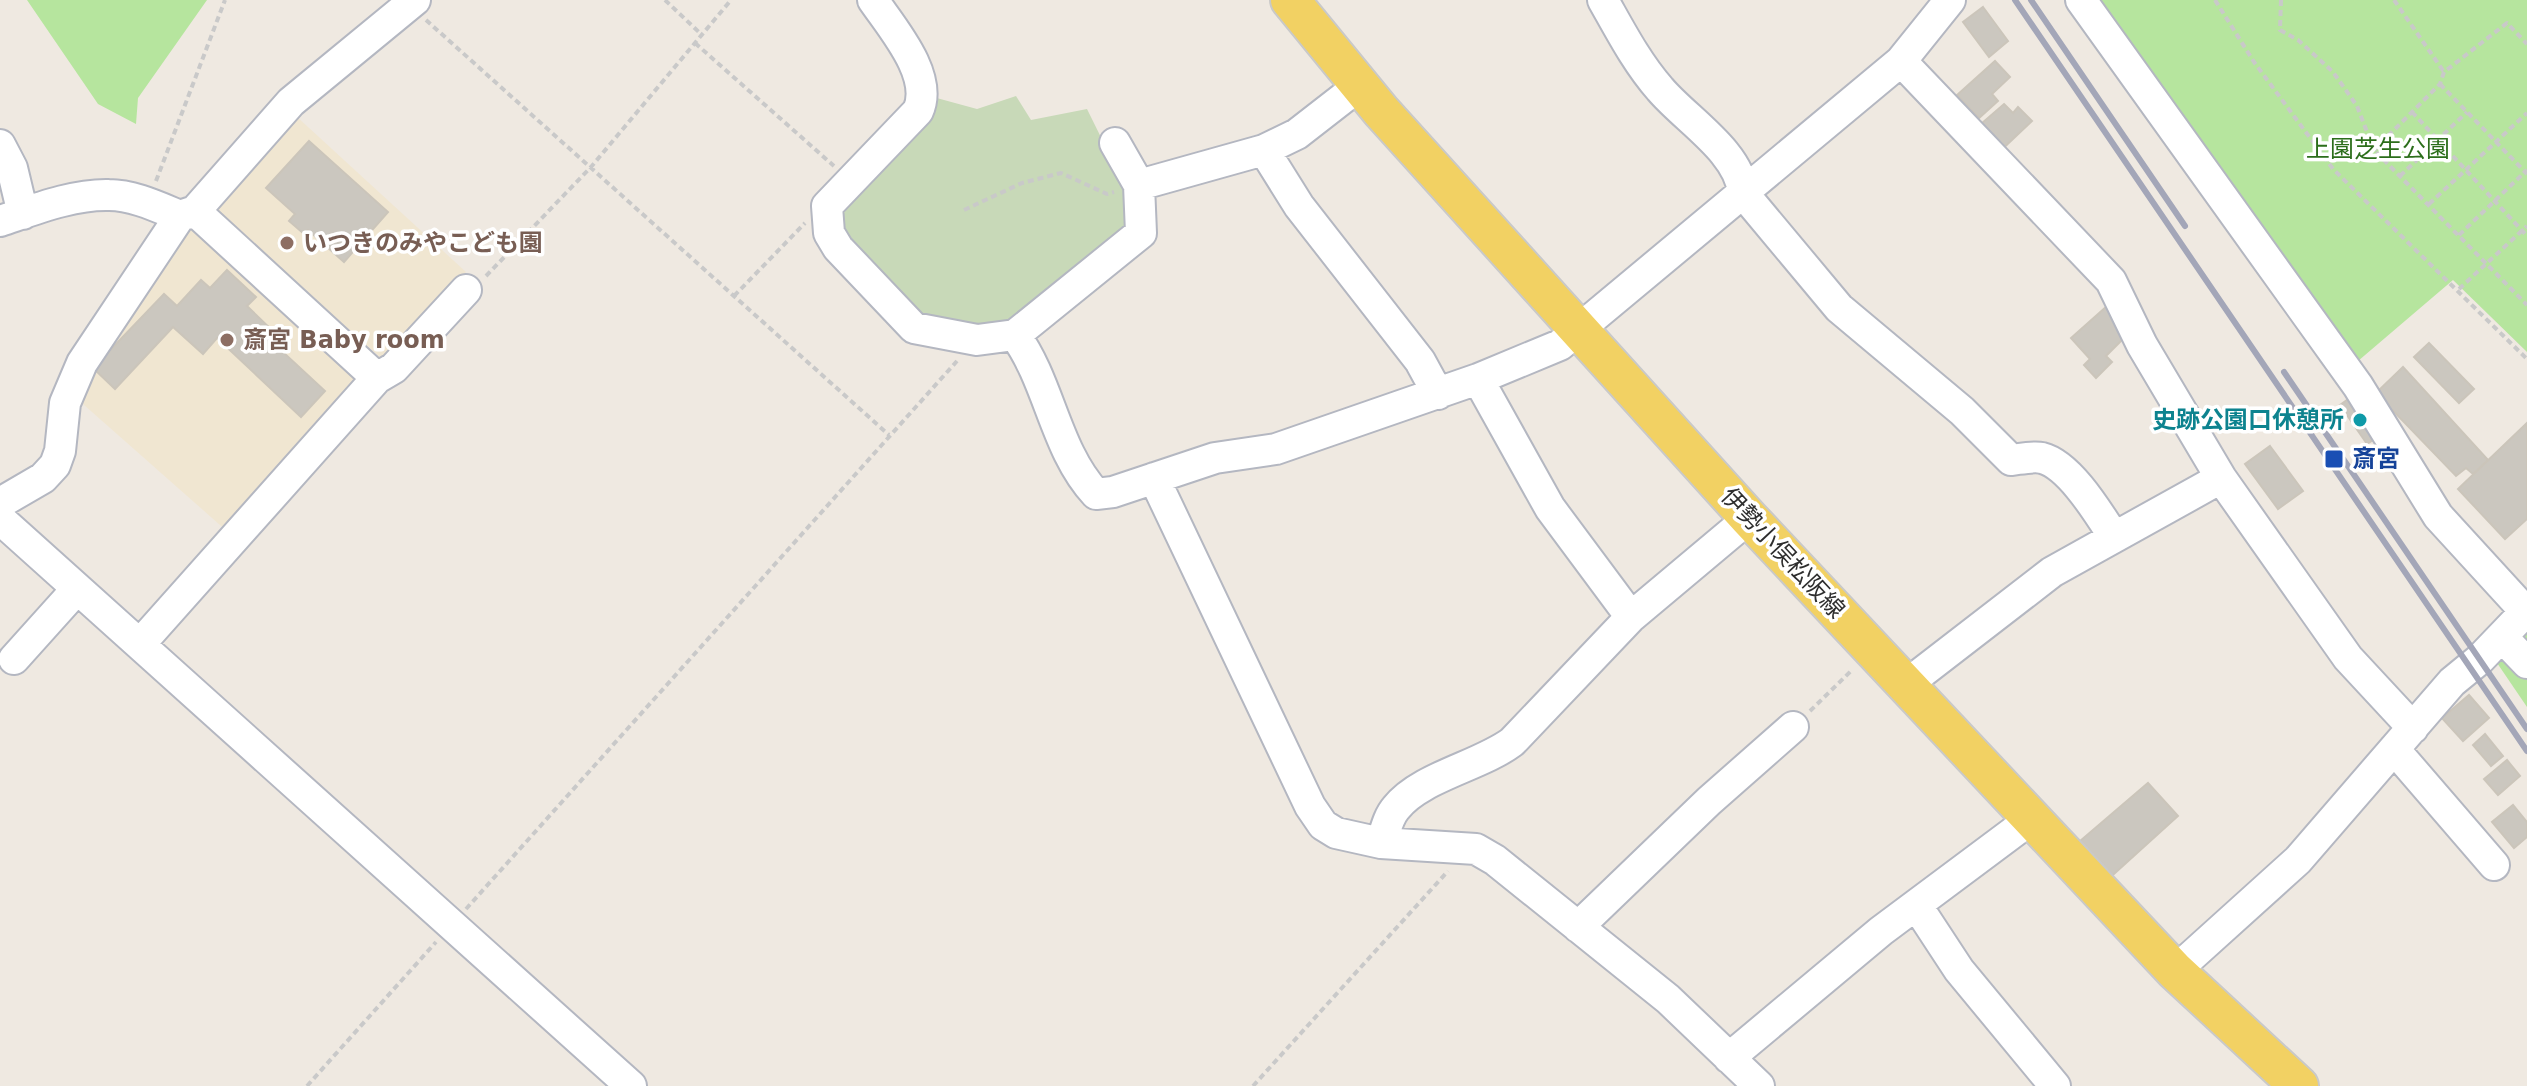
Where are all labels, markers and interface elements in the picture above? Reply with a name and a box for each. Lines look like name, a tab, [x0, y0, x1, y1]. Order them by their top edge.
park label: 上園芝生公園	[2306, 135, 2450, 163]
place label: いつきのみやこども園	[303, 229, 543, 257]
marker: いつきのみやこども園	[278, 234, 296, 252]
place label: 斎宮 Baby room	[243, 326, 445, 354]
marker: 斎宮 Baby room	[218, 331, 236, 349]
place label: 史跡公園口休憩所	[2152, 406, 2344, 434]
marker: 史跡公園口休憩所	[2351, 411, 2369, 429]
place label: 斎宮	[2352, 445, 2400, 473]
marker: 斎宮	[2323, 448, 2345, 470]
street label: 伊勢小俣松阪線	[1715, 482, 1851, 624]

